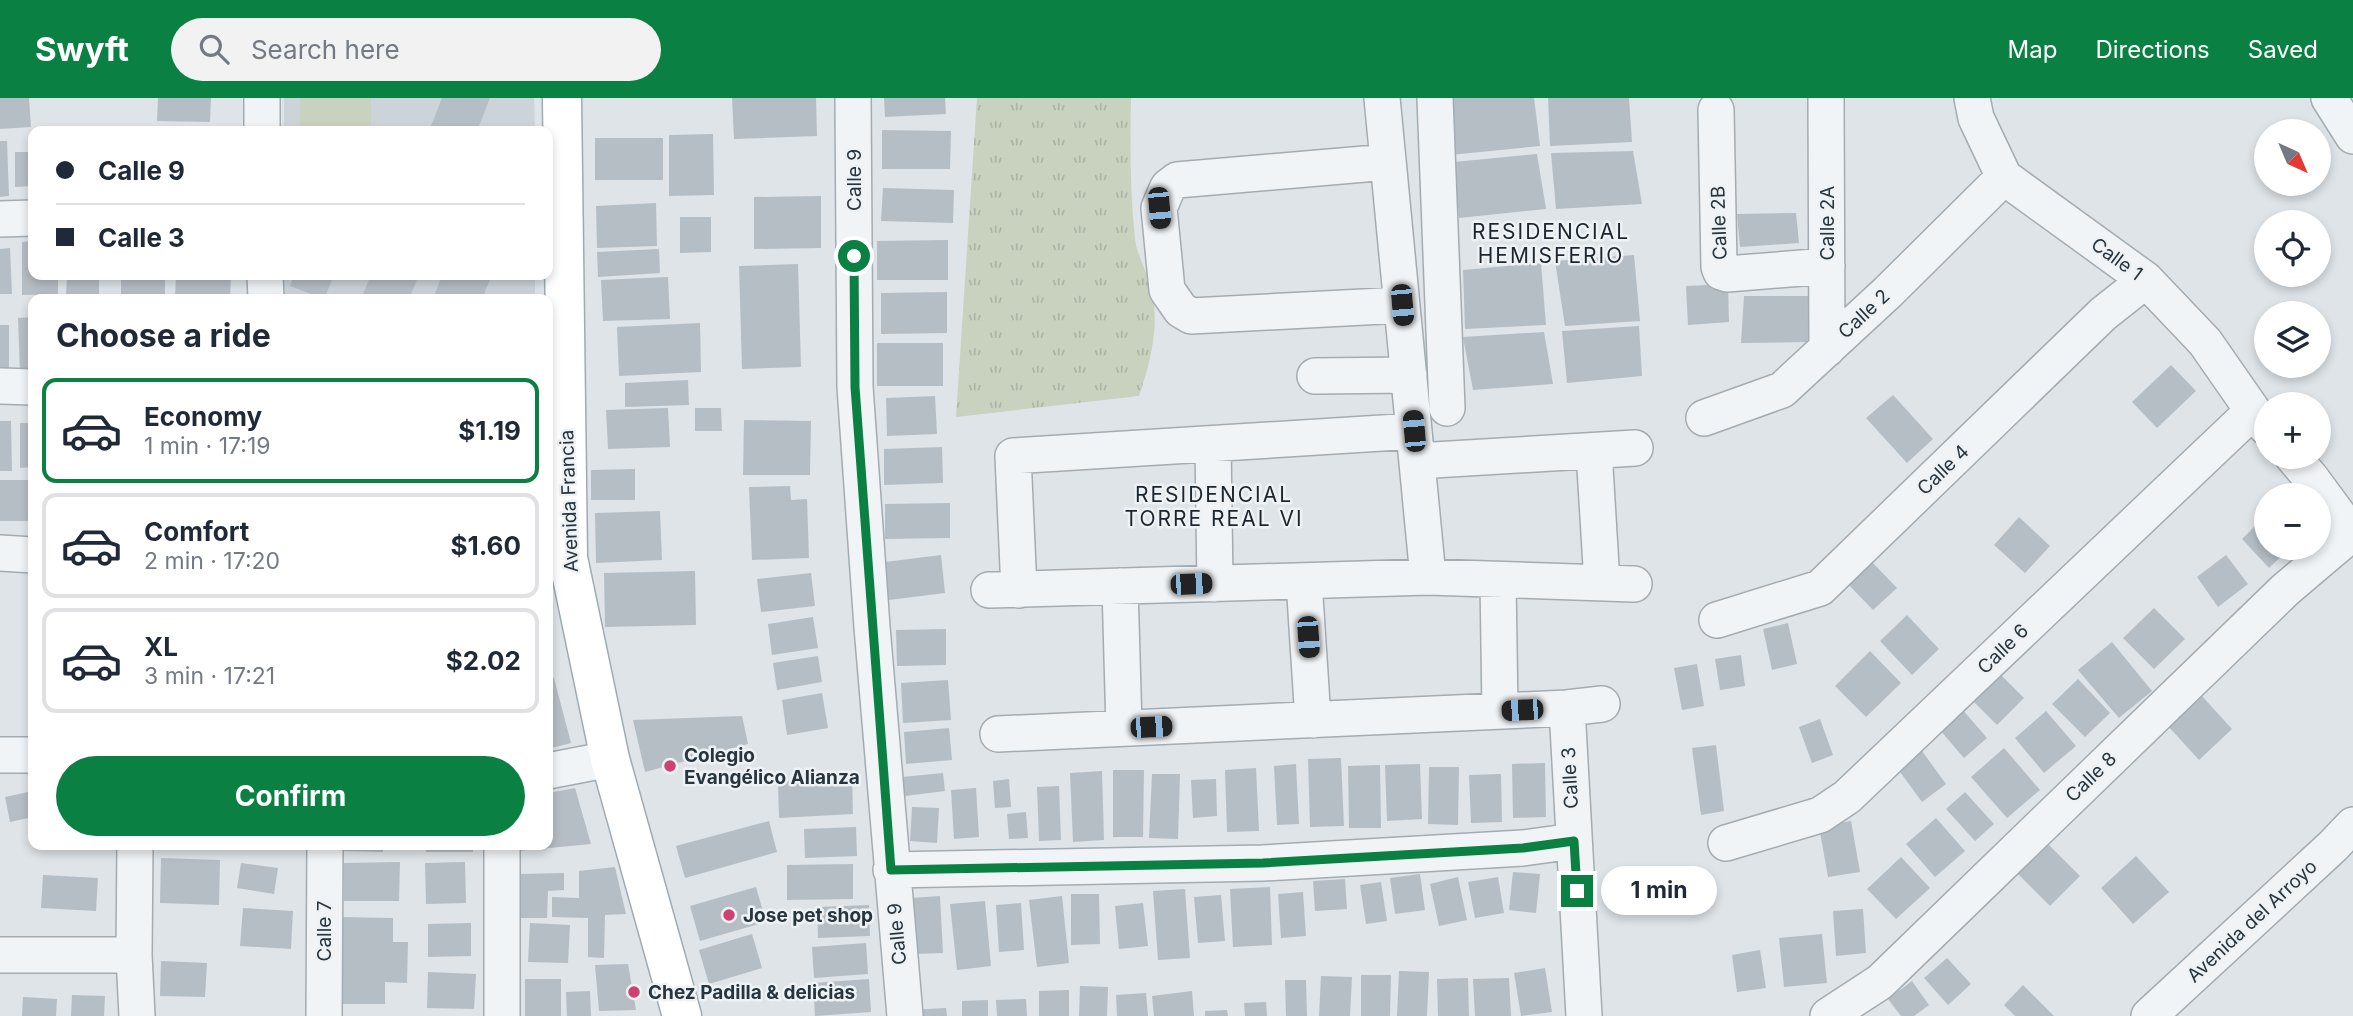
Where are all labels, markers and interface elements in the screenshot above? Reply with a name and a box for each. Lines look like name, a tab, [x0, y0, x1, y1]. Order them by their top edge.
search box	[171, 18, 661, 81]
text: Swyft	[35, 29, 129, 69]
icon: search	[195, 30, 233, 68]
text: Search here	[251, 34, 400, 65]
text: Map	[2008, 35, 2057, 64]
text: Directions	[2095, 35, 2210, 64]
text: Saved	[2248, 35, 2318, 64]
north arrow	[2254, 119, 2331, 196]
map controls	[2254, 119, 2331, 560]
street label: Calle 9	[843, 149, 866, 211]
text: Calle 9	[98, 155, 185, 186]
car	[1147, 186, 1172, 230]
street label: Calle 2B	[1706, 186, 1732, 260]
street label: Calle 2A	[1816, 186, 1839, 260]
button: locate	[2254, 210, 2331, 287]
district label: RESIDENCIAL HEMISFERIO	[1472, 219, 1630, 268]
text: Calle 3	[98, 222, 185, 253]
street label: Calle 1	[2087, 233, 2147, 285]
route start	[838, 240, 870, 272]
car	[1390, 283, 1415, 327]
street label: Calle 2	[1834, 285, 1894, 343]
button: layers	[2254, 301, 2331, 378]
text: Choose a ride	[56, 316, 271, 355]
button: +	[2254, 392, 2331, 469]
icon: car	[60, 399, 123, 462]
text: Economy	[144, 401, 262, 432]
car	[1402, 409, 1427, 453]
text: $1.19	[458, 415, 521, 446]
street label: Avenida Francia	[555, 429, 583, 573]
text: 1 min · 17:19	[144, 432, 271, 460]
street label: Calle 4	[1913, 440, 1973, 500]
district label: RESIDENCIAL TORRE REAL VI	[1124, 482, 1304, 531]
button: −	[2254, 483, 2331, 560]
icon: car	[60, 514, 123, 577]
text: Comfort	[144, 516, 249, 547]
text: $1.60	[450, 530, 521, 561]
text: 2 min · 17:20	[144, 547, 280, 575]
car	[1170, 573, 1213, 595]
car	[1297, 615, 1320, 659]
street label: Calle 6	[1973, 619, 2033, 679]
icon: car	[60, 629, 123, 692]
text: XL	[144, 631, 178, 662]
text: $2.02	[446, 645, 521, 676]
text: 3 min · 17:21	[144, 662, 275, 690]
car	[1501, 698, 1544, 722]
car	[1130, 715, 1173, 739]
place label: Colegio Evangélico Alianza	[684, 744, 860, 789]
street label: Calle 3	[1557, 746, 1583, 810]
street label: Calle 8	[2061, 747, 2121, 807]
button: Confirm	[56, 756, 525, 836]
marker: Colegio Evangélico Alianza	[662, 758, 678, 774]
street label: Avenida del Arroyo	[2182, 855, 2322, 987]
callout: 1 min	[1602, 866, 1717, 916]
route end	[1561, 875, 1593, 907]
text: 1 min	[1631, 876, 1687, 904]
street label: Calle 7	[313, 901, 336, 961]
street label: Calle 9	[883, 902, 911, 966]
place label: Jose pet shop	[743, 904, 873, 927]
marker: Jose pet shop	[721, 907, 737, 923]
place label: Chez Padilla & delicias	[648, 981, 855, 1004]
marker: Chez Padilla & delicias	[626, 984, 642, 1000]

